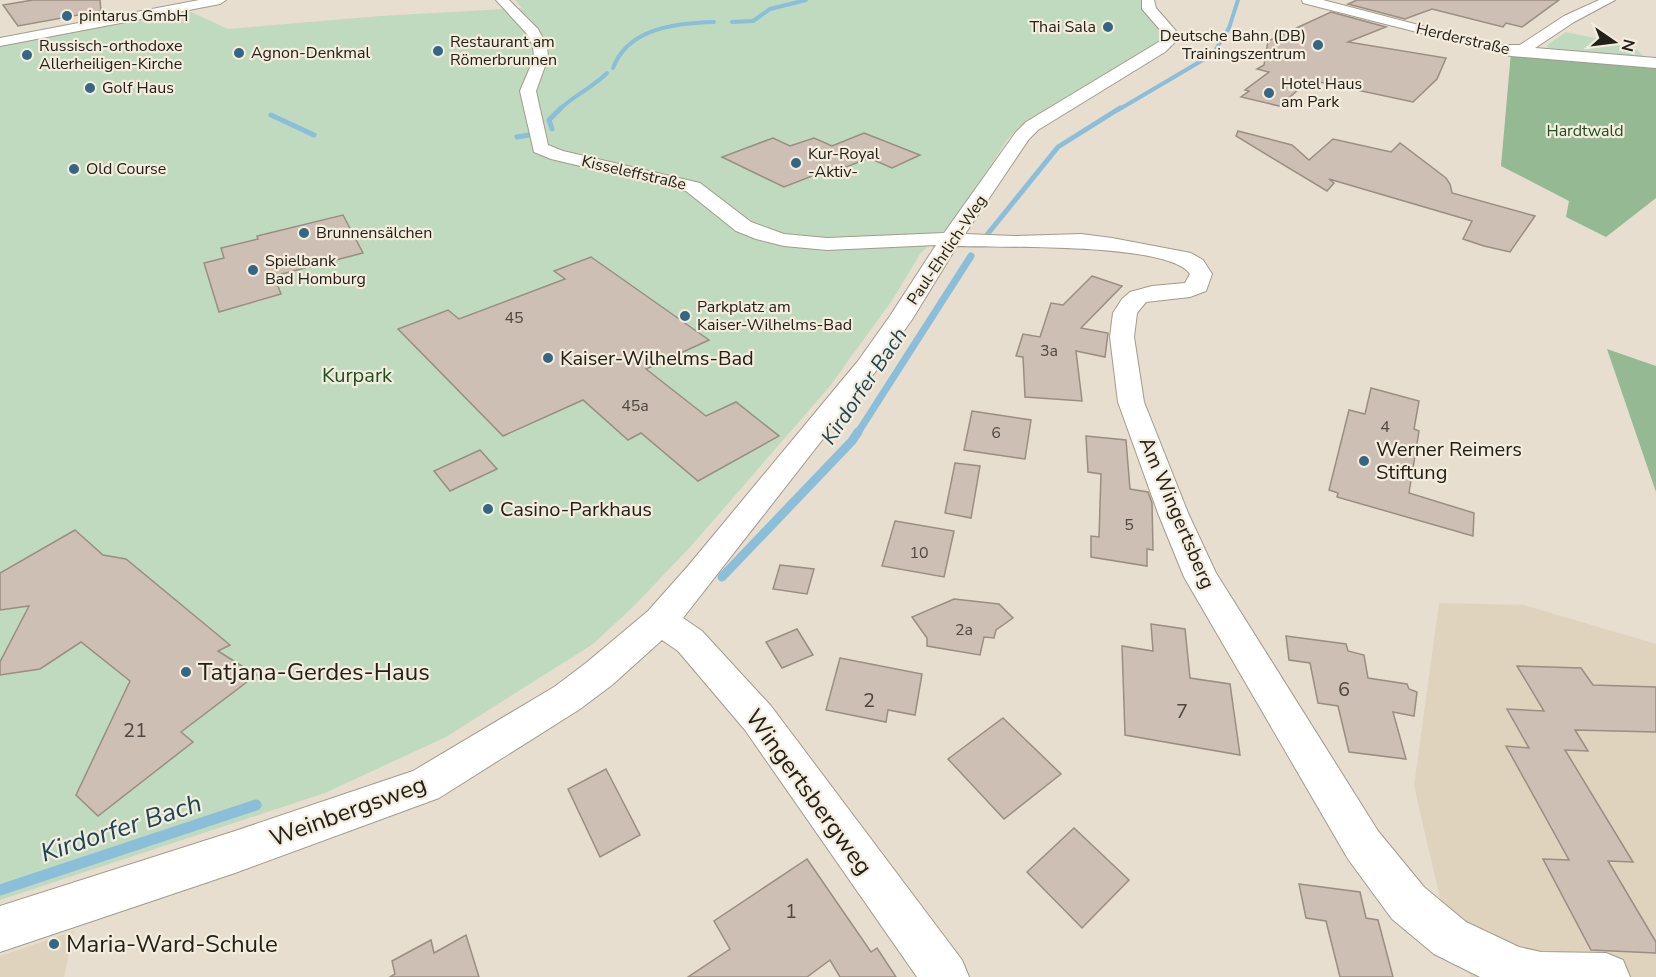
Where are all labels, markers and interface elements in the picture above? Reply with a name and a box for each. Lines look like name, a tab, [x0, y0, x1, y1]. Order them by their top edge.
place label: pintarus GmbH	[79, 5, 189, 27]
marker: pintarus GmbH	[60, 9, 74, 23]
north arrow	[1584, 12, 1644, 72]
place label: Thai Sala	[1029, 16, 1096, 38]
street label: Herderstraße	[1414, 18, 1512, 60]
marker: Thai Sala	[1101, 20, 1115, 34]
place label: Deutsche Bahn (DB) Trainingszentrum	[1160, 25, 1306, 65]
place label: Restaurant am Römerbrunnen	[450, 31, 557, 71]
place label: Russisch-orthodoxe Allerheiligen-Kirche	[39, 35, 182, 75]
text: N	[1615, 37, 1640, 54]
marker: Deutsche Bahn (DB) Trainingszentrum	[1311, 38, 1325, 52]
place label: Agnon-Denkmal	[251, 42, 370, 64]
marker: Restaurant am Römerbrunnen	[431, 44, 445, 58]
marker: Agnon-Denkmal	[232, 46, 246, 60]
marker: Russisch-orthodoxe Allerheiligen-Kirche	[20, 48, 34, 62]
place label: Hotel Haus am Park	[1281, 73, 1362, 113]
place label: Golf Haus	[102, 77, 174, 99]
marker: Golf Haus	[83, 81, 97, 95]
marker: Hotel Haus am Park	[1262, 86, 1276, 100]
park label: Hardtwald	[1546, 120, 1624, 142]
place label: Kur-Royal -Aktiv-	[808, 143, 880, 183]
street label: Kisseleffstraße	[579, 150, 689, 196]
marker: Kur-Royal -Aktiv-	[789, 156, 803, 170]
place label: Old Course	[86, 158, 166, 180]
marker: Old Course	[67, 162, 81, 176]
street label: Paul-Ehrlich-Weg	[902, 191, 992, 309]
place label: Brunnensälchen	[316, 222, 432, 244]
marker: Brunnensälchen	[297, 226, 311, 240]
place label: Spielbank Bad Homburg	[265, 250, 366, 290]
marker: Spielbank Bad Homburg	[246, 263, 260, 277]
place label: Parkplatz am Kaiser-Wilhelms-Bad	[697, 296, 852, 336]
house number: 45	[504, 307, 524, 329]
marker: Parkplatz am Kaiser-Wilhelms-Bad	[678, 309, 692, 323]
water label: Kirdorfer Bach	[815, 322, 913, 450]
house number: 3a	[1040, 340, 1058, 362]
place label: Kaiser-Wilhelms-Bad	[560, 345, 754, 372]
marker: Kaiser-Wilhelms-Bad	[541, 351, 555, 365]
park label: Kurpark	[322, 362, 393, 389]
house number: 45a	[621, 395, 649, 417]
house number: 4	[1380, 416, 1390, 438]
house number: 6	[991, 422, 1001, 444]
street label: Am Wingertsberg	[1133, 433, 1221, 593]
place label: Werner Reimers Stiftung	[1376, 436, 1522, 486]
marker: Werner Reimers Stiftung	[1357, 454, 1371, 468]
place label: Casino-Parkhaus	[500, 496, 652, 523]
marker: Casino-Parkhaus	[481, 502, 495, 516]
house number: 5	[1124, 514, 1134, 536]
house number: 10	[909, 542, 929, 564]
house number: 2a	[955, 619, 973, 641]
place label: Tatjana-Gerdes-Haus	[198, 656, 430, 688]
marker: Tatjana-Gerdes-Haus	[179, 665, 193, 679]
house number: 6	[1338, 676, 1350, 703]
house number: 2	[863, 687, 875, 714]
house number: 7	[1176, 698, 1188, 725]
street label: Wingertsbergweg	[738, 703, 880, 881]
house number: 21	[123, 717, 147, 744]
street label: Weinbergsweg	[265, 768, 431, 854]
water label: Kirdorfer Bach	[36, 786, 206, 870]
house number: 1	[785, 898, 797, 925]
place label: Maria-Ward-Schule	[66, 928, 278, 960]
marker: Maria-Ward-Schule	[47, 937, 61, 951]

